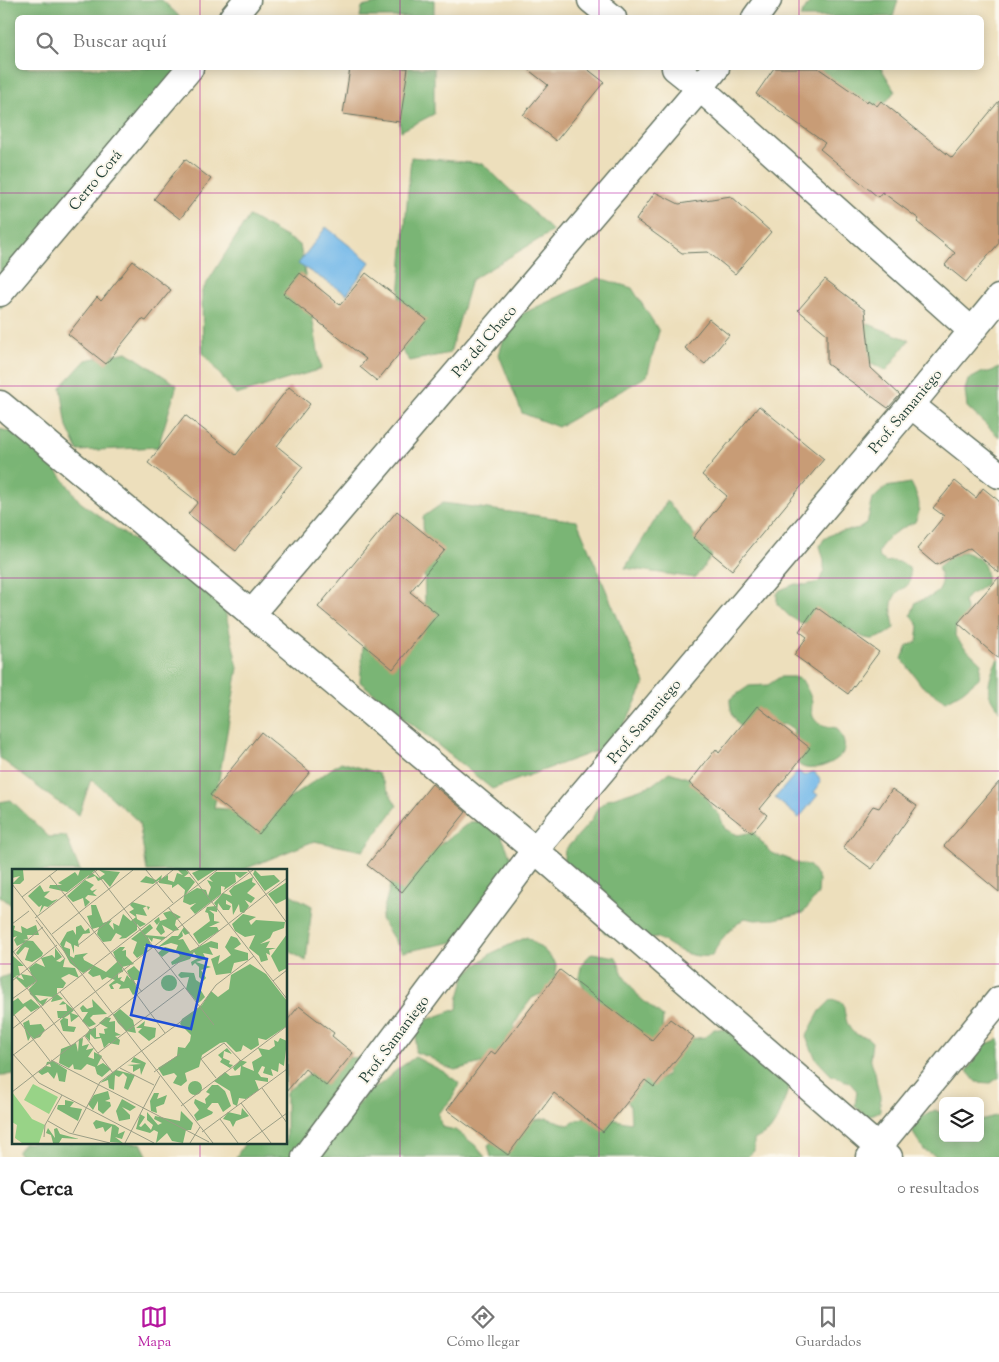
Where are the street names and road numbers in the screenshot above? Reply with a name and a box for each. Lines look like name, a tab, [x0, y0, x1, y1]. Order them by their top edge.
street label: Cerro Corá	[64, 146, 128, 216]
street label: Paz del Chaco	[448, 301, 522, 383]
street label: Prof. Samaniego	[864, 365, 948, 459]
street label: Prof. Samaniego	[603, 675, 687, 769]
street label: Prof. Samaniego	[355, 992, 435, 1088]

